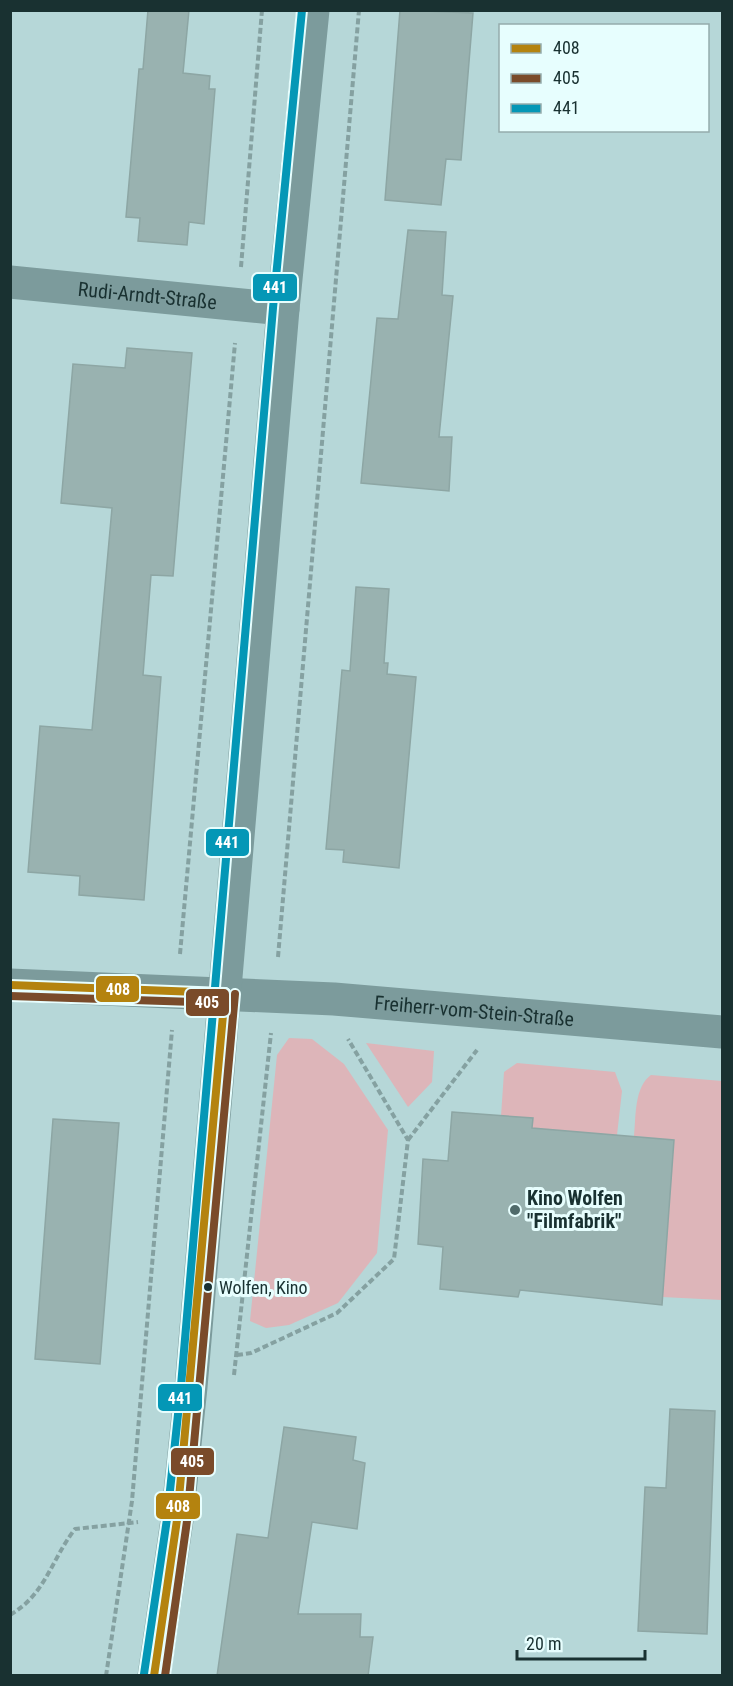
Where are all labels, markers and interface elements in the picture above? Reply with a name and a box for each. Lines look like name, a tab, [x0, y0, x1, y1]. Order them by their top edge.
legend	[499, 24, 709, 132]
text: 408	[553, 37, 580, 58]
text: 405	[553, 67, 580, 88]
text: 441	[553, 97, 580, 118]
line badge: 441	[252, 273, 298, 302]
street label: Rudi-Arndt-Straße	[77, 277, 218, 314]
text: 441	[263, 278, 287, 297]
line badge: 441	[205, 828, 250, 857]
text: 441	[215, 833, 239, 852]
line badge: 408	[95, 975, 140, 1003]
text: 408	[106, 980, 130, 999]
line badge: 405	[185, 988, 230, 1017]
street label: Freiherr-vom-Stein-Straße	[373, 990, 575, 1031]
text: 405	[195, 993, 219, 1012]
place label: Kino Wolfen "Filmfabrik"	[527, 1186, 623, 1233]
marker: Kino Wolfen "Filmfabrik"	[508, 1203, 522, 1217]
place label: Wolfen, Kino	[219, 1277, 308, 1298]
marker: Wolfen, Kino	[202, 1281, 214, 1293]
line badge: 441	[157, 1383, 203, 1412]
text: 441	[168, 1389, 192, 1408]
line badge: 405	[170, 1447, 215, 1476]
text: 405	[180, 1452, 204, 1471]
line badge: 408	[155, 1492, 201, 1520]
text: 408	[166, 1497, 190, 1516]
scale bar	[517, 1623, 644, 1661]
text: 20 m	[526, 1633, 561, 1654]

